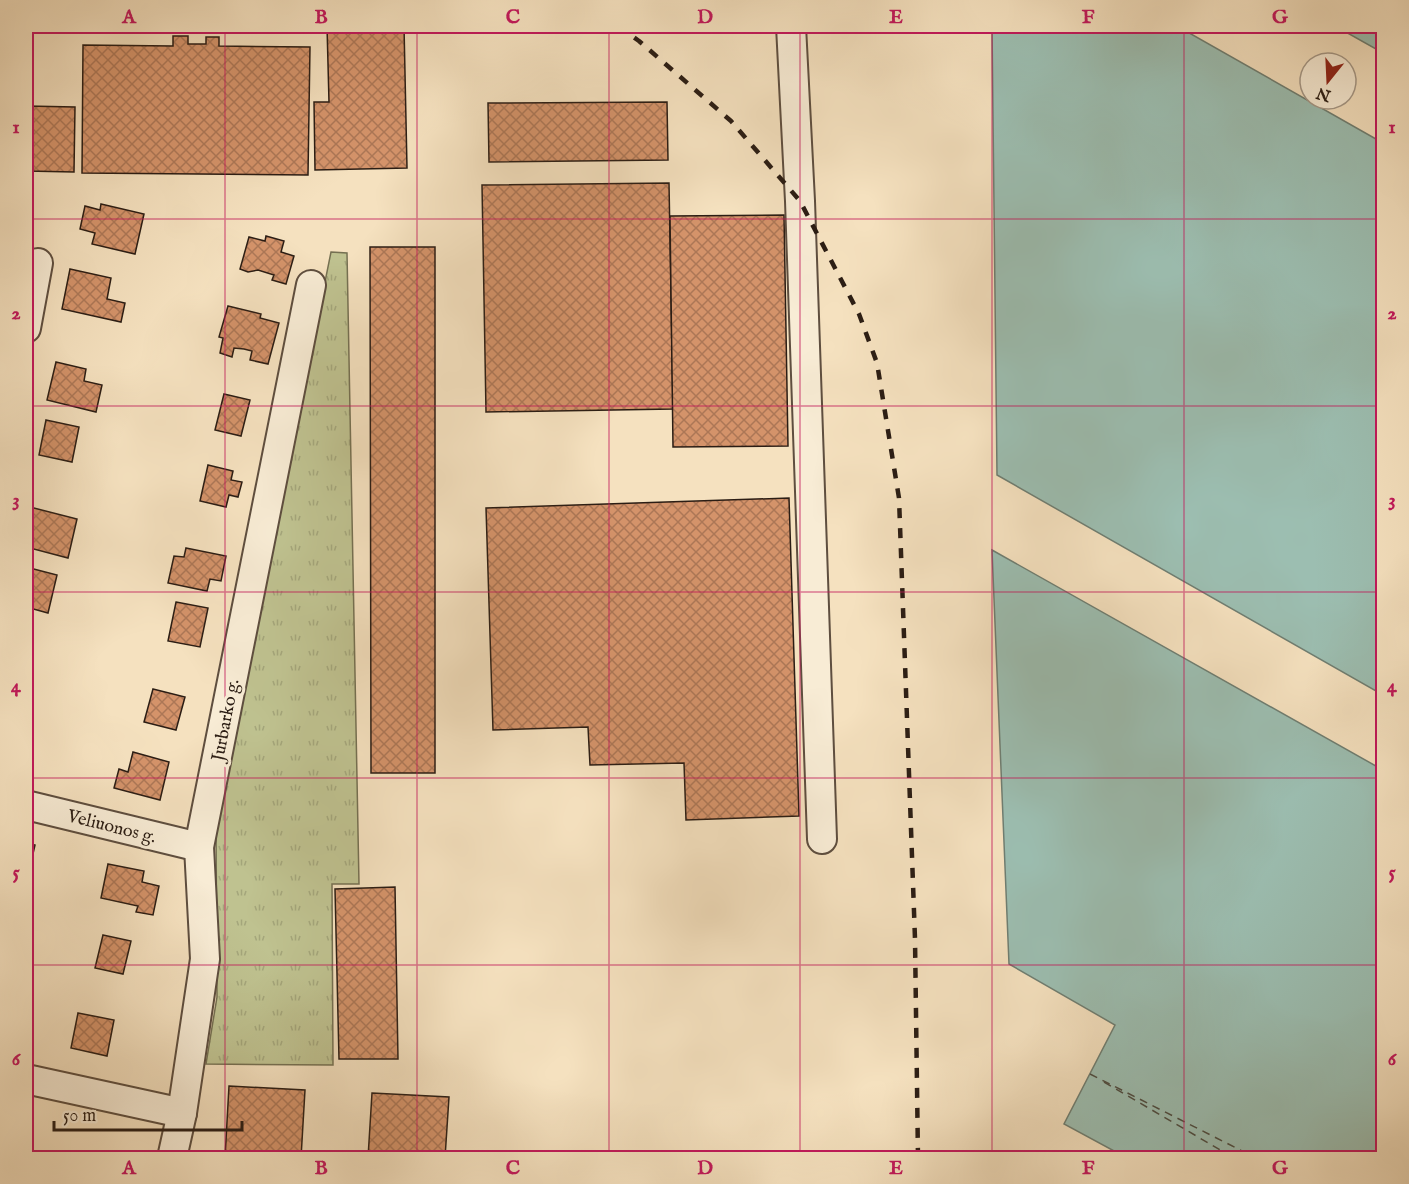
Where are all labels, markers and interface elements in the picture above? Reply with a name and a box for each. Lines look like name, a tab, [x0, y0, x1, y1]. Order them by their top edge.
text: A	[121, 5, 137, 30]
text: B	[314, 5, 328, 30]
text: C	[506, 5, 520, 30]
text: D	[697, 5, 713, 30]
text: E	[889, 5, 903, 30]
text: F	[1082, 5, 1095, 30]
text: G	[1272, 5, 1289, 30]
north arrow	[1298, 51, 1358, 111]
text: N	[1314, 82, 1335, 105]
text: 1	[12, 115, 20, 140]
text: 1	[1388, 115, 1396, 140]
text: 2	[11, 301, 21, 326]
text: 2	[1387, 301, 1397, 326]
text: 3	[12, 488, 20, 513]
text: 3	[1388, 488, 1396, 513]
text: 4	[11, 674, 22, 699]
text: 4	[1387, 674, 1398, 699]
street label: Jurbarko g.	[207, 677, 246, 765]
street label: Veliuonos g.	[64, 805, 158, 850]
text: 5	[12, 860, 20, 885]
text: 5	[1388, 860, 1396, 885]
text: 6	[12, 1047, 22, 1072]
text: 6	[1388, 1047, 1398, 1072]
scale bar	[54, 1094, 242, 1132]
text: 50 m	[63, 1105, 96, 1128]
text: A	[121, 1156, 137, 1181]
text: B	[314, 1156, 328, 1181]
text: C	[506, 1156, 520, 1181]
text: D	[697, 1156, 713, 1181]
text: E	[889, 1156, 903, 1181]
text: F	[1082, 1156, 1095, 1181]
text: G	[1272, 1156, 1289, 1181]

